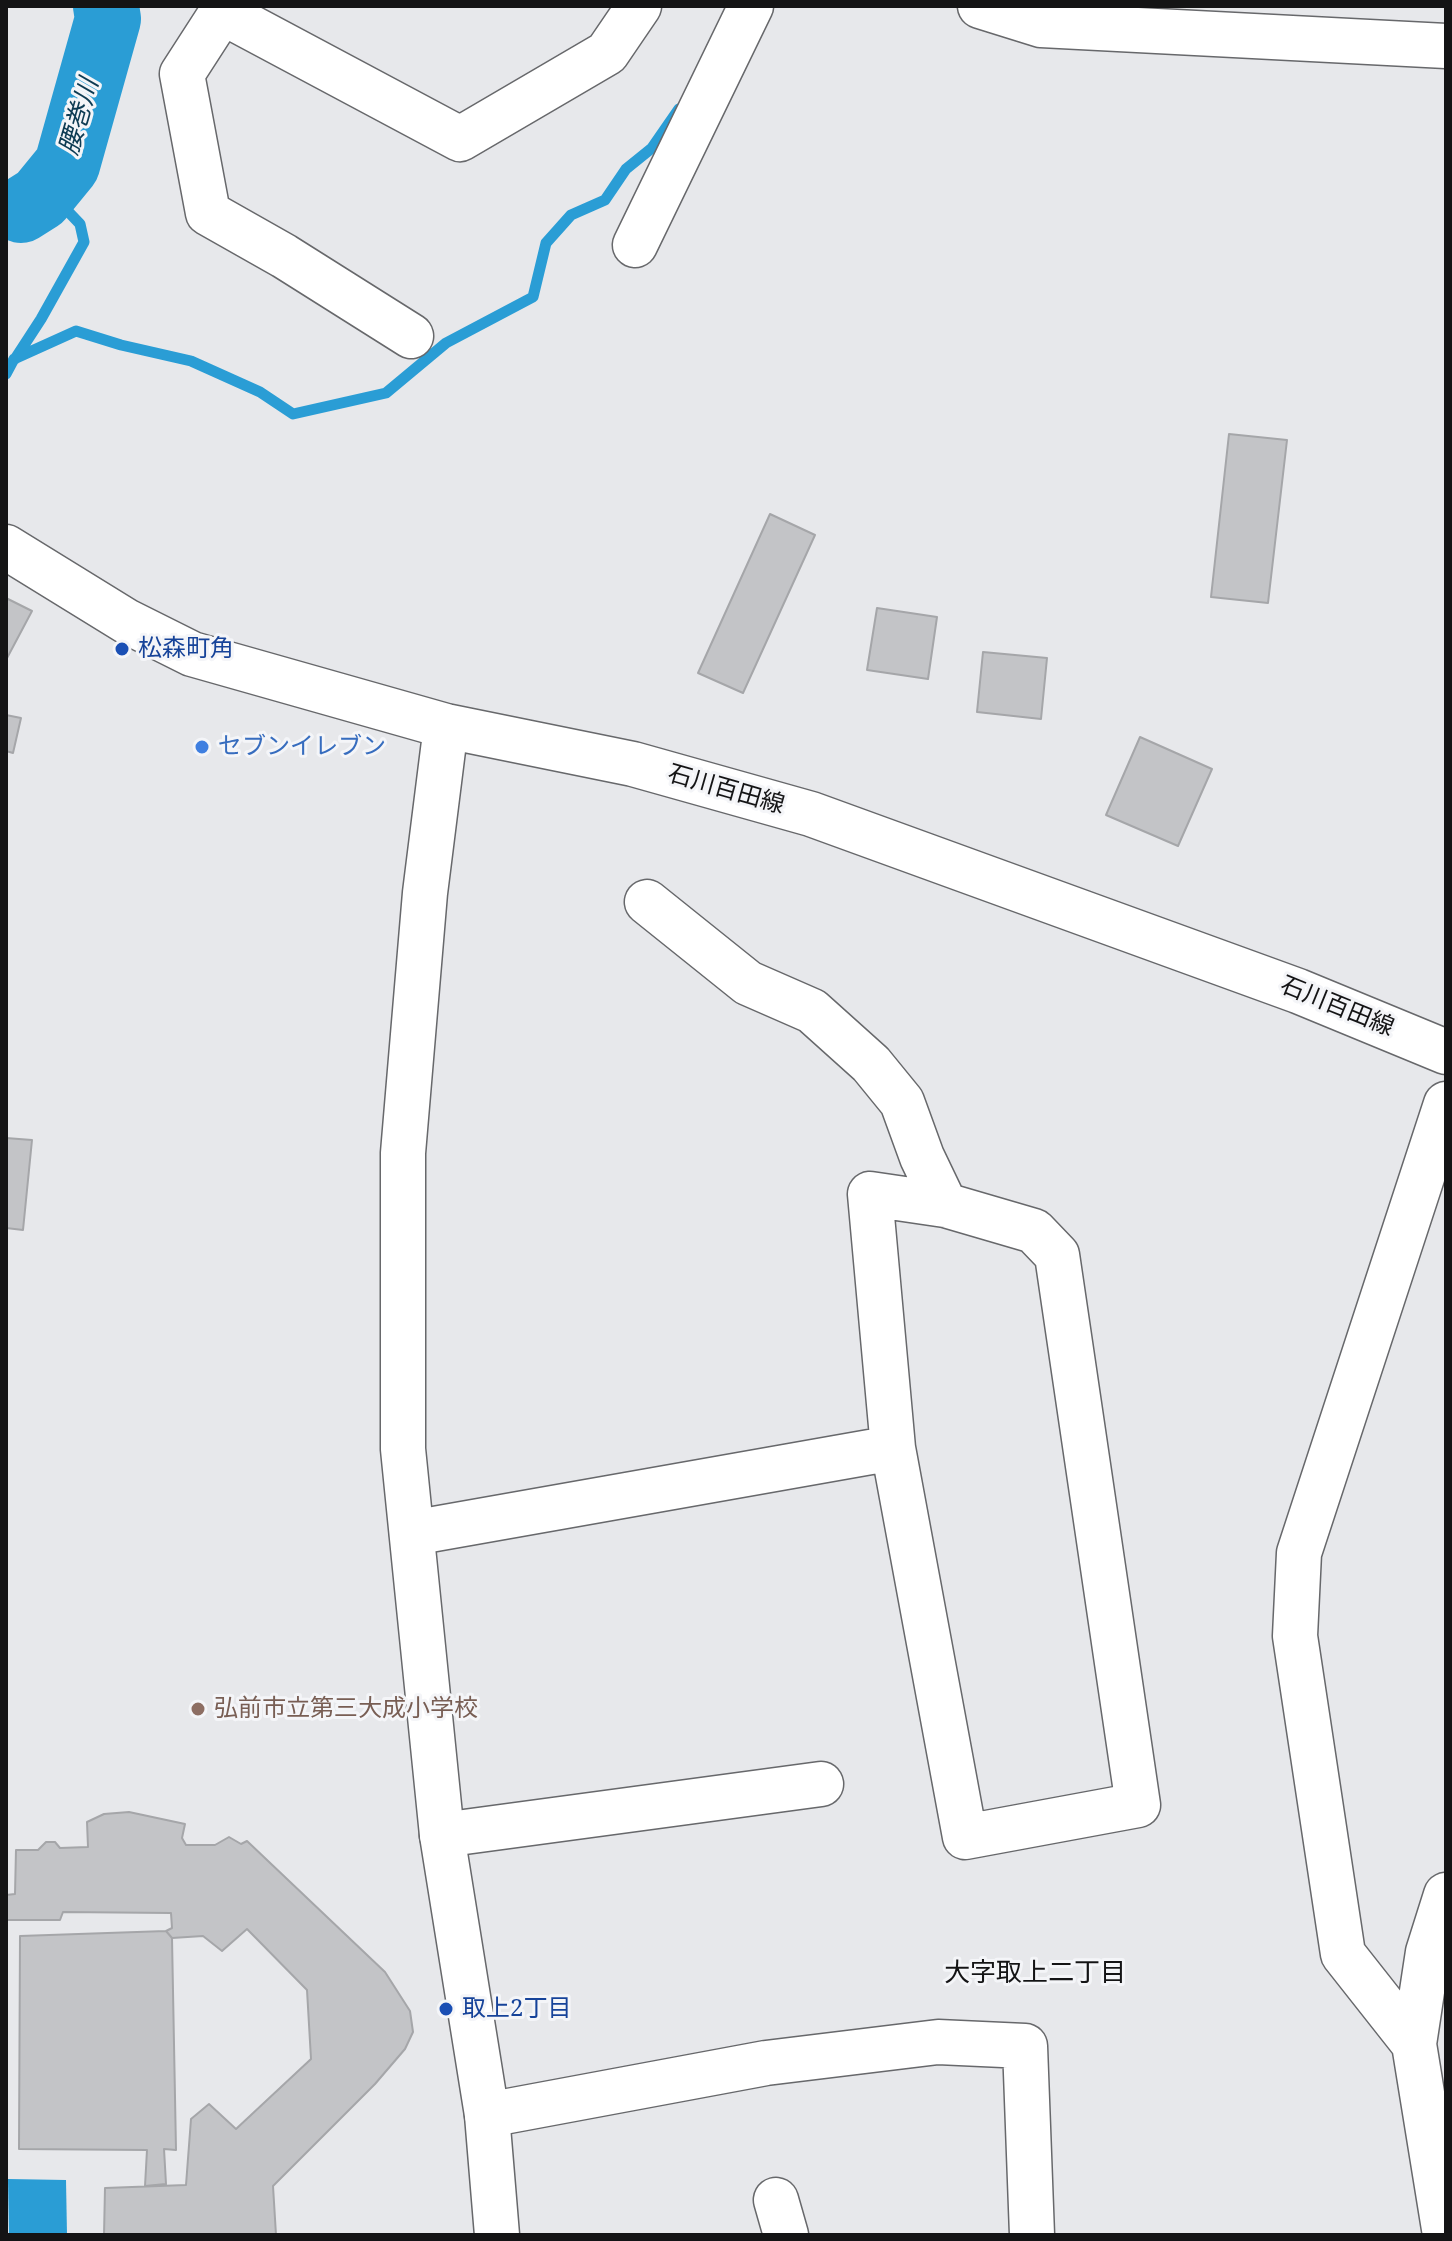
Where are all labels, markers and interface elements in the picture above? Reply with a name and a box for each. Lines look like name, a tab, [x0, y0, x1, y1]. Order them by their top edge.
water label: 腰巻川	[54, 75, 106, 159]
place label: 松森町角	[138, 635, 234, 663]
marker: 松森町角	[113, 640, 131, 658]
place label: セブンイレブン	[218, 733, 386, 761]
marker: セブンイレブン	[193, 738, 211, 756]
street label: 石川百田線	[664, 760, 788, 820]
street label: 石川百田線	[1276, 971, 1398, 1043]
place label: 弘前市立第三大成小学校	[214, 1695, 478, 1723]
marker: 弘前市立第三大成小学校	[189, 1700, 207, 1718]
district label: 大字取上二丁目	[944, 1958, 1126, 1990]
place label: 取上2丁目	[462, 1995, 571, 2023]
marker: 取上2丁目	[437, 2000, 455, 2018]

